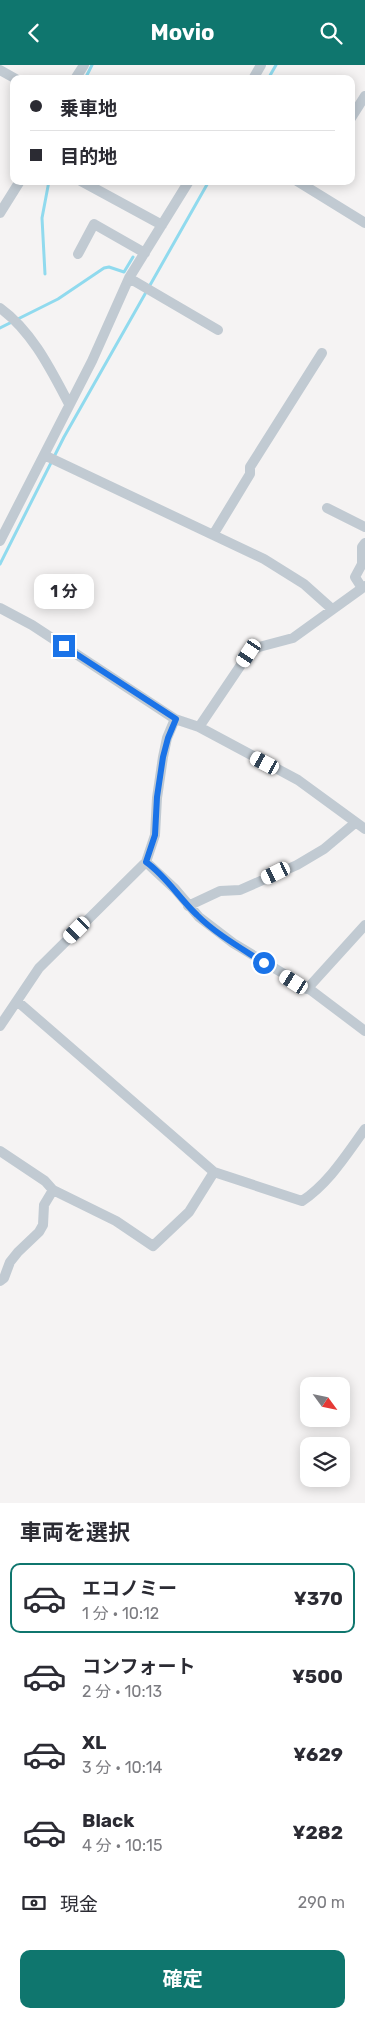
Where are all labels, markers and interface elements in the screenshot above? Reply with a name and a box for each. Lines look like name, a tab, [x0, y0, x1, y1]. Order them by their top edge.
icon: back	[20, 19, 48, 47]
text: Movio	[150, 19, 215, 46]
icon: search	[317, 19, 345, 47]
text: 乗車地	[60, 97, 117, 120]
text: 目的地	[60, 145, 117, 168]
callout: 1 分	[34, 573, 94, 609]
text: 1 分	[50, 582, 78, 601]
route end	[53, 635, 75, 657]
car	[234, 636, 263, 670]
car	[248, 749, 281, 777]
car	[259, 860, 292, 886]
car	[61, 914, 92, 946]
route start	[253, 952, 275, 974]
car	[277, 968, 310, 996]
north arrow	[300, 1377, 350, 1427]
map controls	[300, 1377, 350, 1487]
button: layers	[300, 1437, 350, 1487]
text: 車両を選択	[20, 1519, 130, 1546]
icon: car	[22, 1576, 67, 1621]
text: エコノミー	[82, 1577, 177, 1600]
text: ¥370	[294, 1587, 343, 1610]
text: 1 分 · 10:12	[82, 1604, 159, 1623]
icon: car	[22, 1654, 67, 1699]
text: コンフォート	[82, 1655, 195, 1678]
text: ¥500	[292, 1665, 343, 1688]
text: 2 分 · 10:13	[82, 1682, 162, 1701]
text: XL	[82, 1731, 106, 1754]
icon: car	[22, 1732, 67, 1777]
text: ¥629	[293, 1743, 343, 1766]
text: 3 分 · 10:14	[82, 1758, 163, 1777]
text: Black	[82, 1809, 134, 1832]
icon: car	[22, 1810, 67, 1855]
text: ¥282	[292, 1821, 343, 1844]
text: 4 分 · 10:15	[82, 1836, 162, 1855]
icon: cash	[20, 1889, 48, 1917]
text: 現金	[60, 1893, 98, 1916]
text: 290 m	[298, 1893, 345, 1912]
button: 確定	[20, 1950, 345, 2008]

